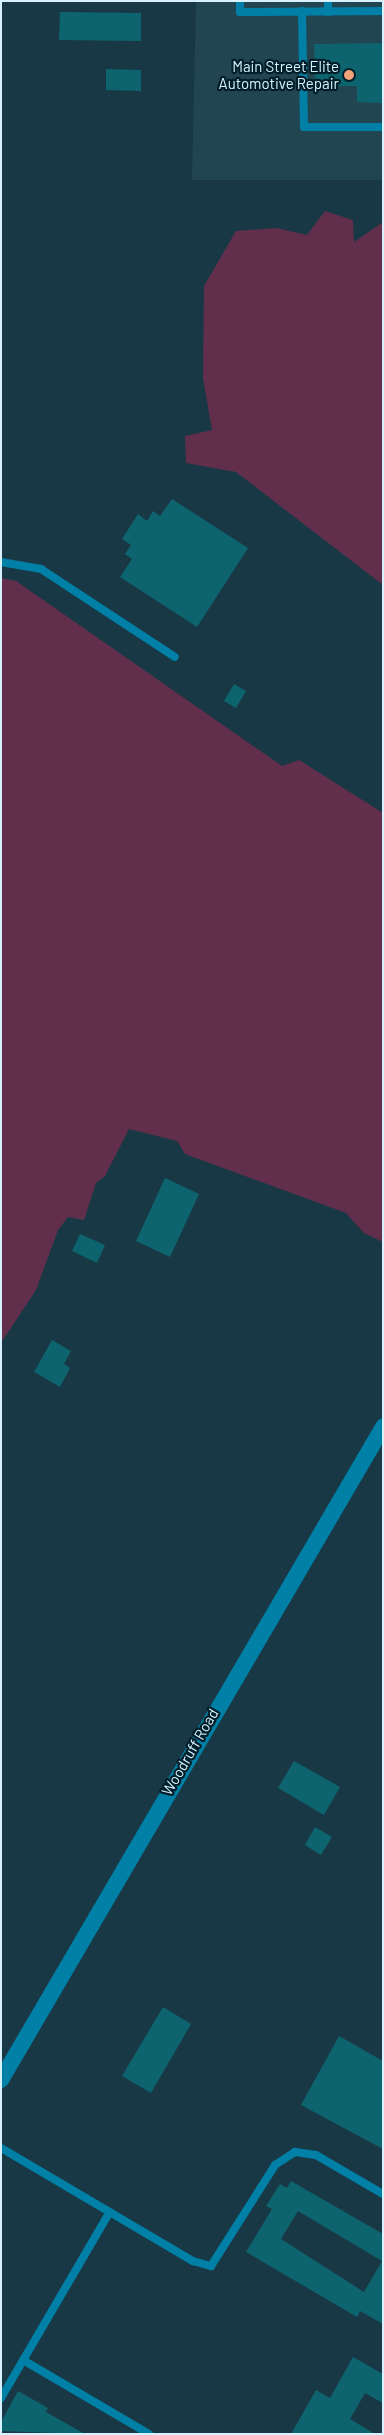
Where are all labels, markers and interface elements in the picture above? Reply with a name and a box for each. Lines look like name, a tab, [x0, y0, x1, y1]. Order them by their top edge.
place label: Main Street Elite Automotive Repair	[219, 57, 339, 92]
marker: Main Street Elite Automotive Repair	[343, 69, 355, 81]
street label: Woodruff Road	[158, 1705, 222, 1799]

